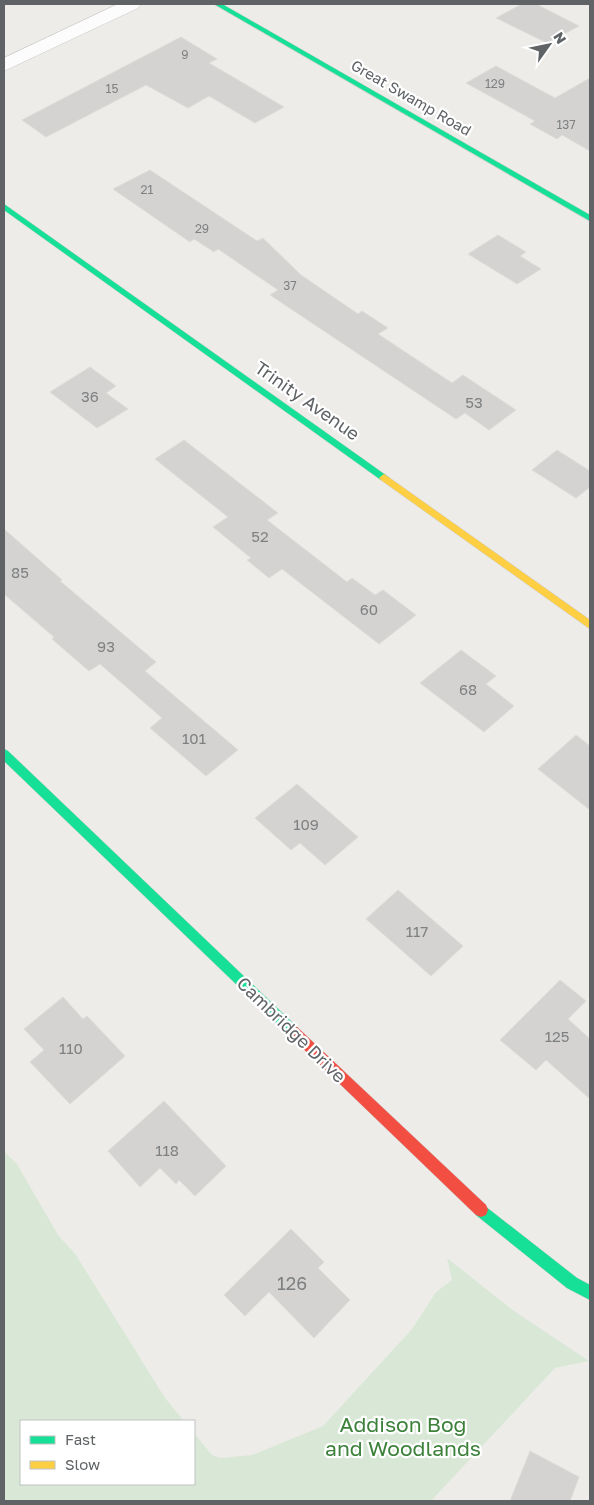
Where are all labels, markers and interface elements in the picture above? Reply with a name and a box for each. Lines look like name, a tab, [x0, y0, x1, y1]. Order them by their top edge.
north arrow	[524, 20, 574, 70]
text: N	[550, 29, 570, 47]
house number: 9	[181, 47, 189, 62]
street label: Great Swamp Road	[348, 55, 475, 139]
house number: 129	[485, 76, 505, 91]
house number: 15	[106, 81, 118, 96]
house number: 137	[556, 117, 576, 132]
house number: 21	[141, 182, 154, 197]
house number: 29	[195, 221, 209, 236]
house number: 37	[283, 278, 297, 293]
street label: Trinity Avenue	[251, 356, 364, 444]
house number: 36	[81, 387, 99, 405]
house number: 53	[465, 393, 483, 411]
house number: 52	[251, 527, 269, 545]
house number: 85	[11, 563, 29, 581]
house number: 60	[360, 600, 378, 618]
house number: 93	[97, 637, 115, 655]
house number: 68	[459, 680, 477, 698]
house number: 101	[182, 729, 206, 747]
house number: 109	[293, 815, 319, 833]
house number: 117	[406, 922, 428, 940]
street label: Cambridge Drive	[233, 972, 351, 1087]
house number: 125	[545, 1027, 569, 1045]
house number: 110	[59, 1039, 83, 1057]
house number: 118	[155, 1141, 179, 1159]
house number: 126	[277, 1272, 307, 1294]
park label: Addison Bog and Woodlands	[325, 1411, 481, 1461]
legend	[20, 1420, 195, 1485]
text: Fast	[65, 1430, 96, 1448]
text: Slow	[65, 1455, 100, 1473]

